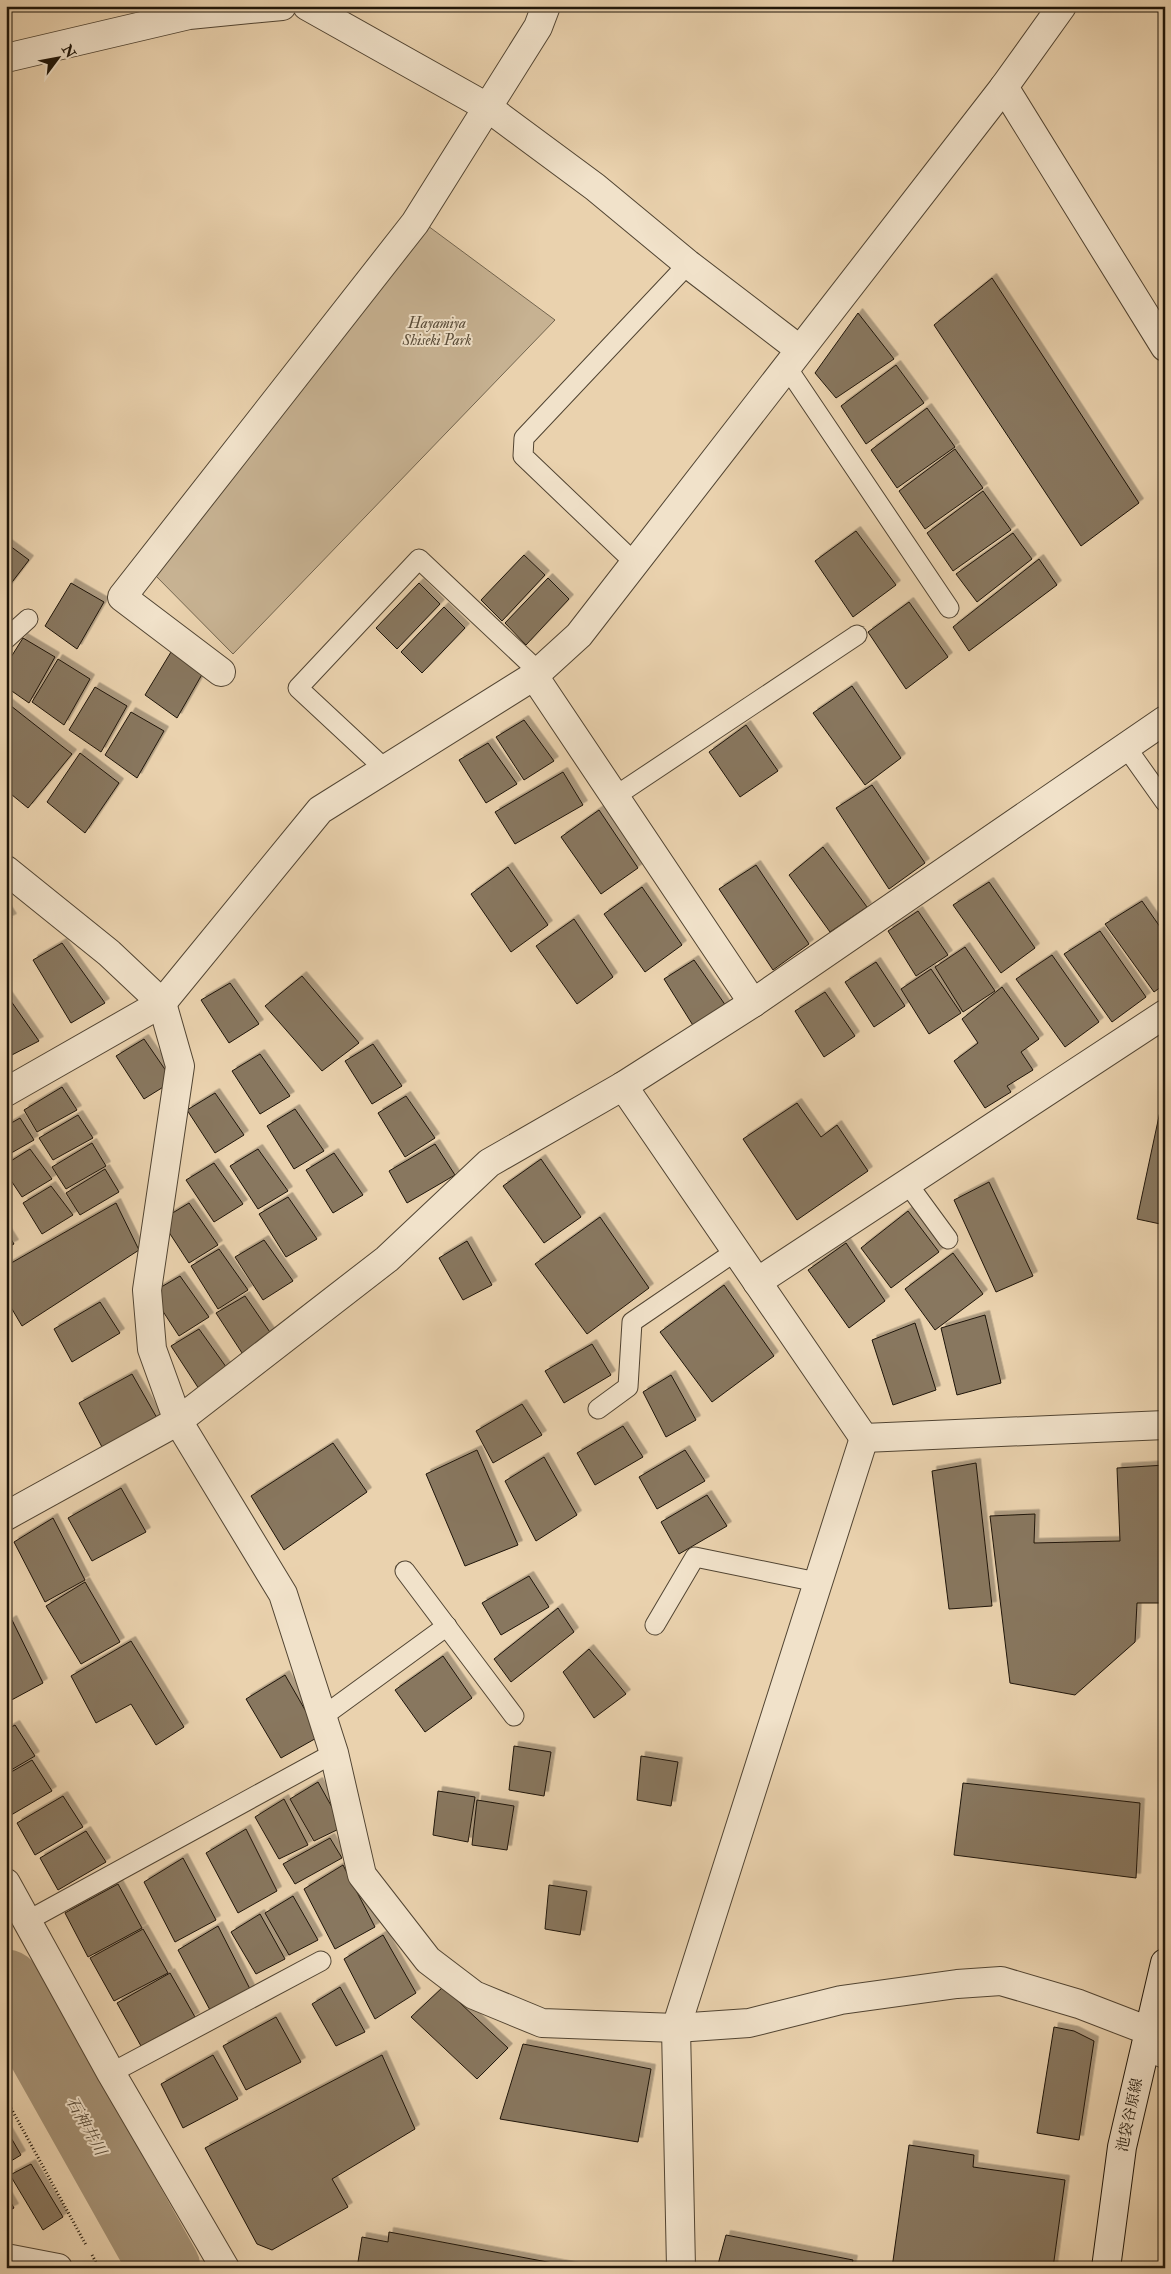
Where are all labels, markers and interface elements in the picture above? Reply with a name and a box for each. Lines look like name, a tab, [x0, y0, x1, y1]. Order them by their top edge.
north arrow	[32, 32, 82, 82]
text: N	[58, 41, 79, 62]
park label: Hayamiya Shiseki Park	[402, 314, 471, 350]
street label: 池袋谷原線	[1113, 2076, 1147, 2154]
water label: 石神井川	[62, 2093, 111, 2161]

